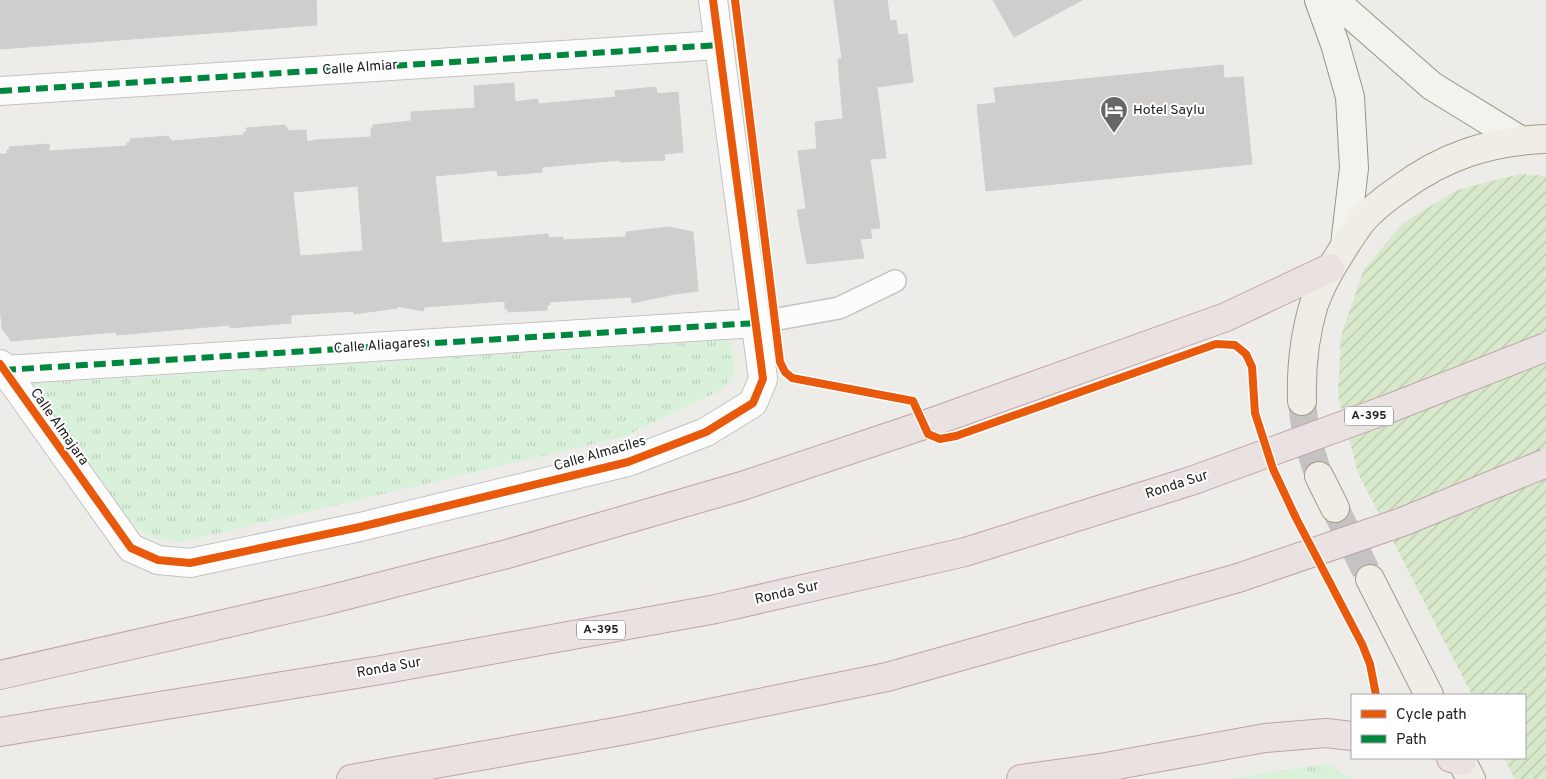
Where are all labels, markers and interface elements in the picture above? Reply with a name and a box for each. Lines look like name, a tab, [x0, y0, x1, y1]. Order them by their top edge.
street label: Calle Almiar	[322, 57, 399, 79]
hotel icon: Hotel Saylu	[1099, 95, 1129, 134]
place label: Hotel Saylu	[1133, 102, 1205, 119]
street label: Calle Aliagares	[333, 334, 427, 358]
street label: Calle Almajara	[26, 385, 92, 469]
road number: A-395	[1345, 406, 1393, 426]
street label: Calle Almaciles	[552, 433, 648, 475]
street label: Ronda Sur	[1143, 467, 1211, 503]
street label: Ronda Sur	[753, 577, 821, 609]
road number: A-395	[577, 620, 625, 640]
street label: Ronda Sur	[355, 654, 423, 682]
legend	[1351, 694, 1526, 759]
text: Cycle path	[1396, 706, 1467, 725]
text: Path	[1396, 731, 1427, 750]

